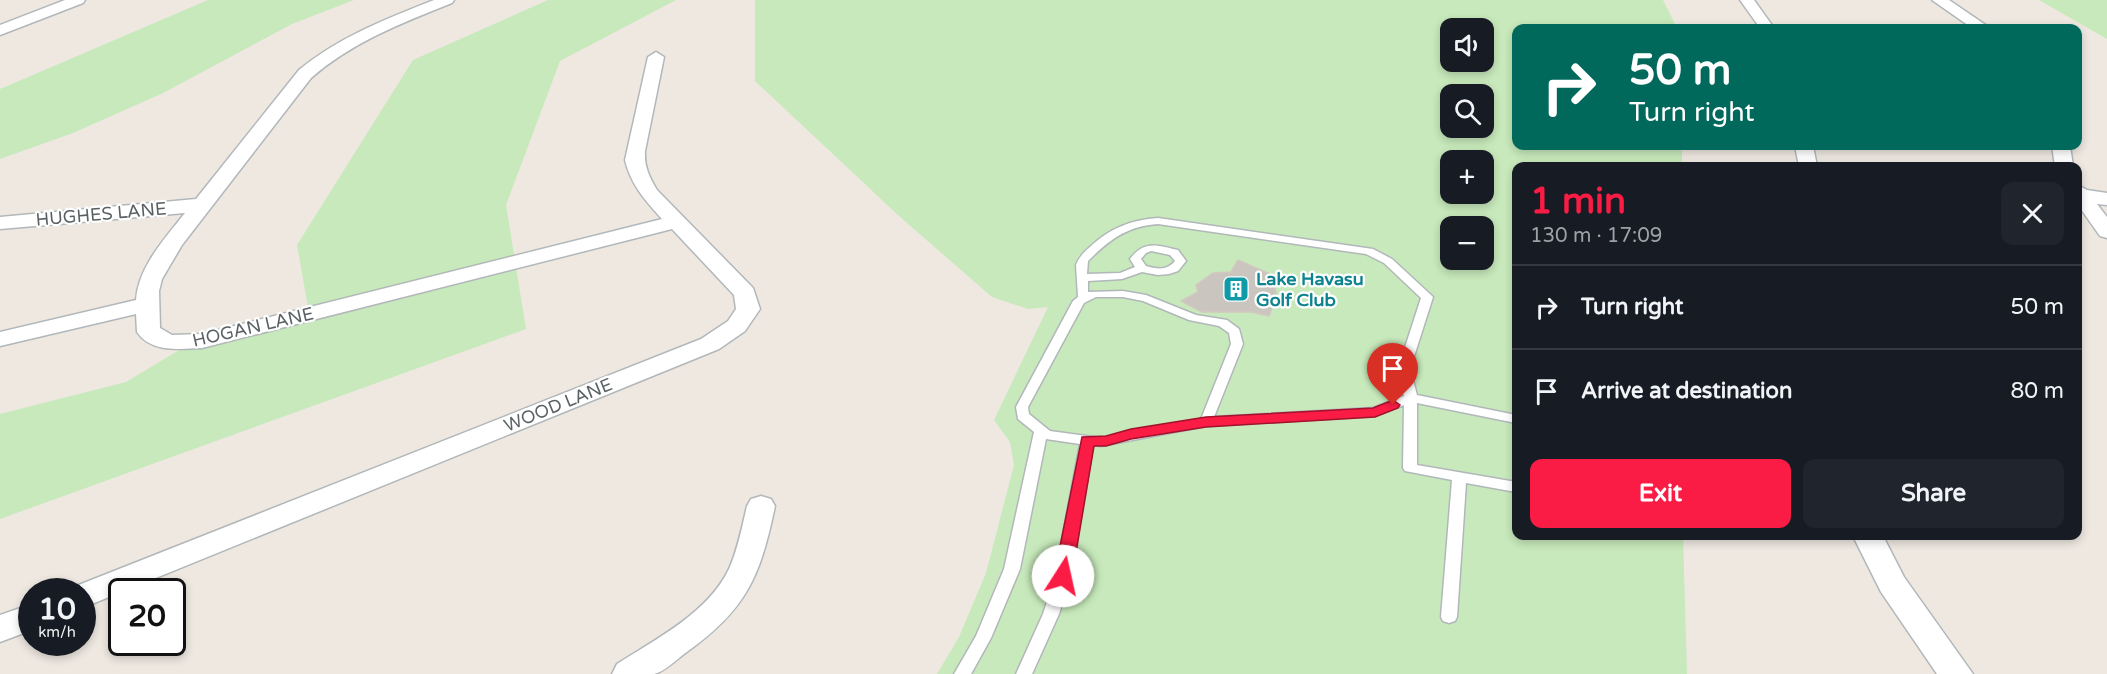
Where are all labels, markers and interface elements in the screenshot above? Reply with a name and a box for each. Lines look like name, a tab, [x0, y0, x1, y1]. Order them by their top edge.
map controls	[1440, 18, 1494, 270]
button: sound	[1440, 18, 1494, 72]
text: 50 m	[1629, 45, 1731, 96]
icon: right	[1530, 48, 1608, 126]
button: search	[1440, 84, 1494, 138]
text: Turn right	[1629, 96, 1755, 129]
button: +	[1440, 150, 1494, 204]
text: 1 min	[1530, 180, 1626, 223]
button: close	[2001, 182, 2064, 245]
street label: HUGHES LANE	[35, 197, 167, 231]
button: −	[1440, 216, 1494, 270]
text: 130 m · 17:09	[1530, 224, 1662, 248]
place label: Lake Havasu Golf Club	[1256, 268, 1364, 311]
building icon: Lake Havasu Golf Club	[1221, 274, 1251, 304]
icon: right	[1530, 291, 1563, 324]
text: Turn right	[1581, 294, 1683, 320]
text: 50 m	[2010, 294, 2064, 320]
street label: HOGAN LANE	[190, 302, 316, 352]
pin	[1367, 343, 1418, 405]
icon: arrive	[1376, 352, 1409, 385]
street label: WOOD LANE	[501, 373, 615, 437]
icon: arrive	[1530, 375, 1563, 408]
text: Arrive at destination	[1581, 378, 1792, 404]
text: 80 m	[2010, 378, 2064, 404]
button: Exit	[1530, 459, 1791, 528]
button: Share	[1803, 459, 2064, 528]
position arrow	[1031, 544, 1095, 608]
speed limit sign: 20	[108, 578, 186, 656]
text: 10	[38, 591, 76, 628]
text: km/h	[38, 623, 76, 641]

